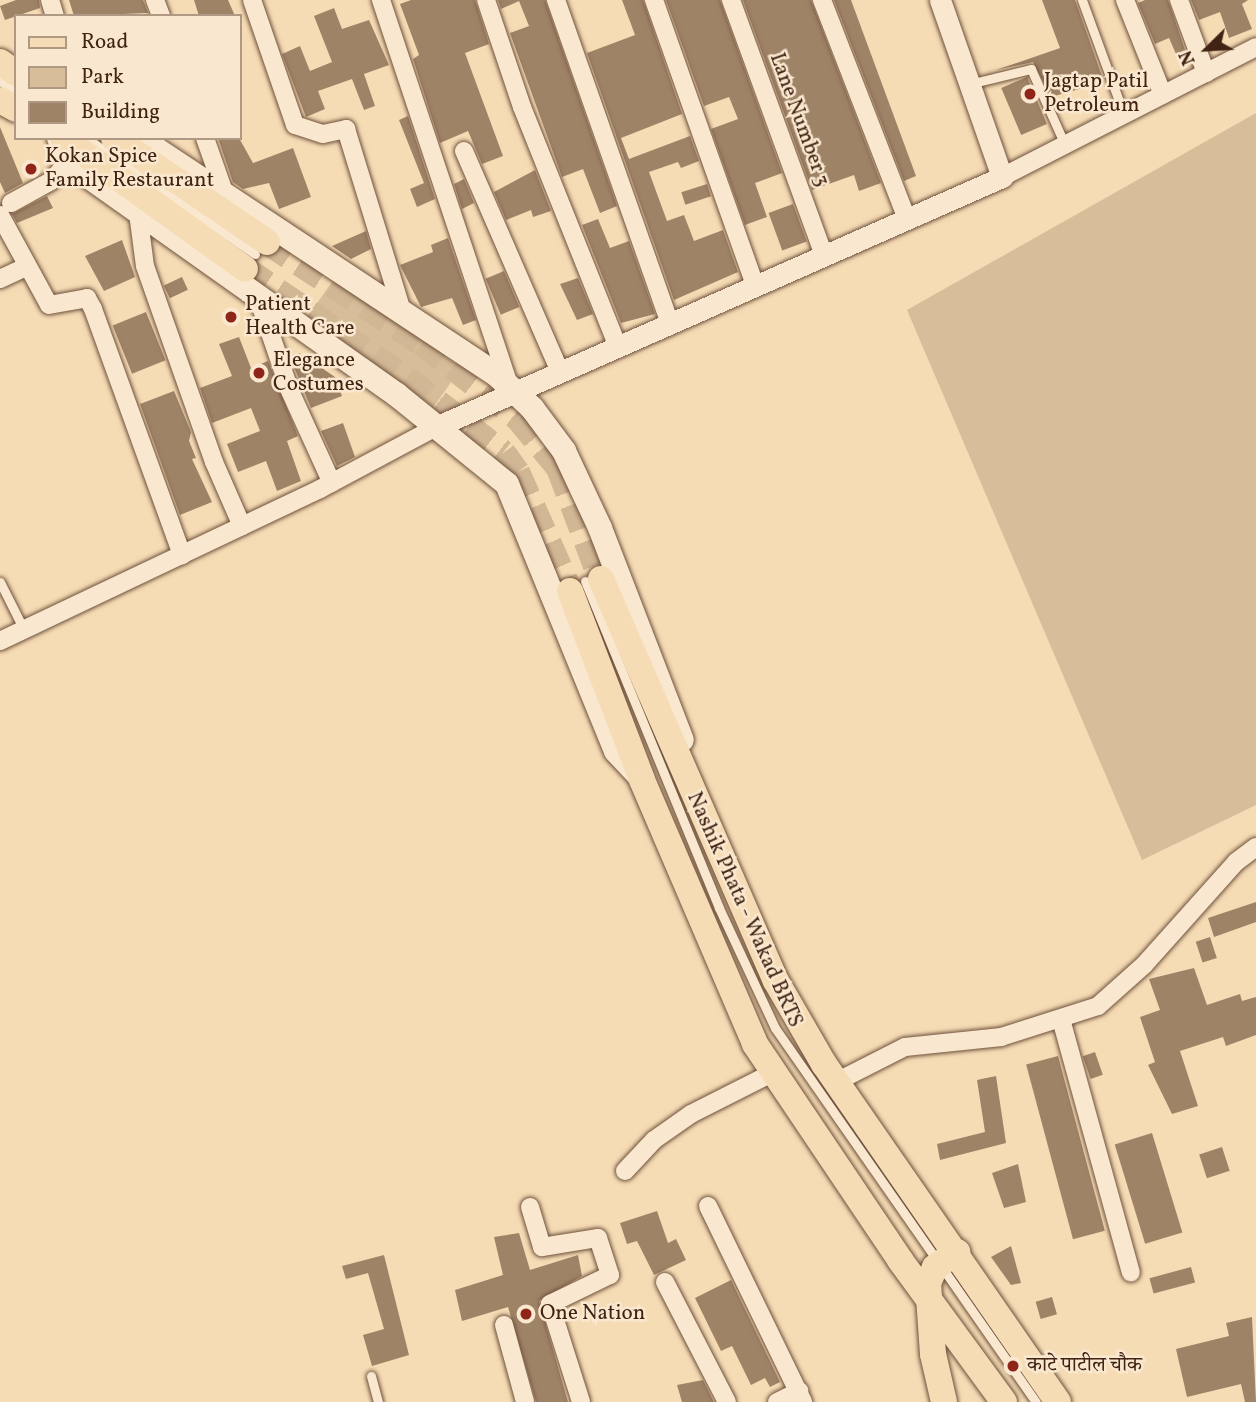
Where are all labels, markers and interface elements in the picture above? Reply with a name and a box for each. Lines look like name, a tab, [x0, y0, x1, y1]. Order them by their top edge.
legend	[14, 14, 242, 140]
north arrow	[1172, 14, 1242, 84]
text: Road	[81, 28, 128, 57]
text: N	[1173, 46, 1203, 69]
street label: Lane Number 3	[763, 50, 835, 190]
text: Park	[81, 63, 124, 92]
place label: Jagtap Patil Petroleum	[1044, 69, 1148, 119]
marker: Jagtap Patil Petroleum	[1022, 86, 1038, 102]
text: Building	[81, 98, 160, 127]
place label: Kokan Spice Family Restaurant	[45, 144, 215, 194]
marker: Kokan Spice Family Restaurant	[23, 161, 39, 177]
place label: Patient Health Care	[245, 292, 355, 342]
marker: Patient Health Care	[223, 309, 239, 325]
place label: Elegance Costumes	[273, 348, 364, 398]
marker: Elegance Costumes	[251, 365, 267, 381]
street label: Nashik Phata - Wakad BRTS	[680, 788, 808, 1032]
place label: One Nation	[540, 1301, 645, 1327]
marker: One Nation	[518, 1306, 534, 1322]
place label: काटे पाटील चौक	[1027, 1353, 1142, 1379]
marker: काटे पाटील चौक	[1005, 1358, 1021, 1374]

